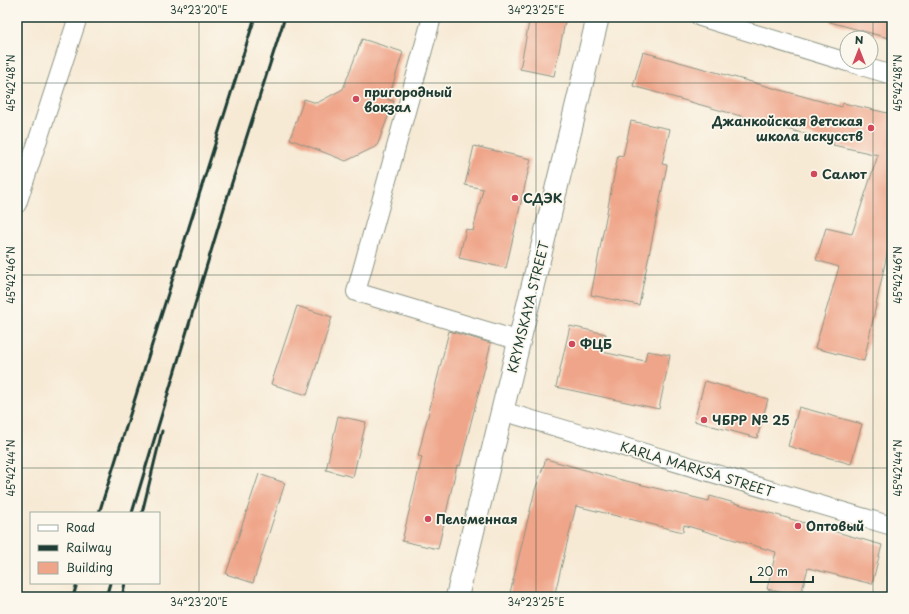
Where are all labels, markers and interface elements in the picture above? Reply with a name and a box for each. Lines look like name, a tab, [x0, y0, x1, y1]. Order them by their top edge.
text: 34°23'20"E	[170, 2, 228, 17]
text: 34°23'25"E	[508, 2, 564, 17]
north arrow	[839, 30, 879, 70]
text: N	[855, 31, 864, 48]
text: 45°42'48"N	[3, 54, 18, 111]
text: 45°42'48"N	[890, 54, 905, 111]
place label: пригородный вокзал	[364, 82, 452, 116]
marker: пригородный вокзал	[351, 94, 361, 104]
place label: Джанкойская детская школа искусств	[711, 111, 863, 145]
marker: Джанкойская детская школа искусств	[866, 123, 876, 133]
place label: Салют	[822, 164, 867, 183]
marker: Салют	[809, 169, 819, 179]
place label: СДЭК	[523, 188, 563, 207]
marker: СДЭК	[510, 193, 520, 203]
street label: KRYMSKAYA STREET	[502, 239, 553, 375]
text: 45°42'46"N	[3, 246, 18, 304]
text: 45°42'46"N	[890, 246, 905, 304]
place label: ФЦБ	[580, 334, 612, 353]
marker: ФЦБ	[567, 339, 577, 349]
place label: ЧБРР № 25	[712, 410, 790, 429]
marker: ЧБРР № 25	[699, 415, 709, 425]
street label: KARLA MARKSA STREET	[618, 436, 776, 501]
text: 45°42'44"N	[3, 439, 18, 497]
text: 45°42'44"N	[890, 439, 905, 497]
place label: Пельменная	[436, 509, 518, 528]
legend	[30, 512, 160, 584]
marker: Пельменная	[423, 514, 433, 524]
place label: Оптовый	[806, 516, 864, 535]
text: Road	[66, 518, 95, 536]
marker: Оптовый	[793, 521, 803, 531]
text: Railway	[66, 538, 112, 556]
text: Building	[66, 558, 113, 576]
scale bar	[751, 558, 813, 584]
text: 20 m	[757, 562, 788, 580]
text: 34°23'20"E	[170, 594, 228, 609]
text: 34°23'25"E	[508, 594, 564, 609]

